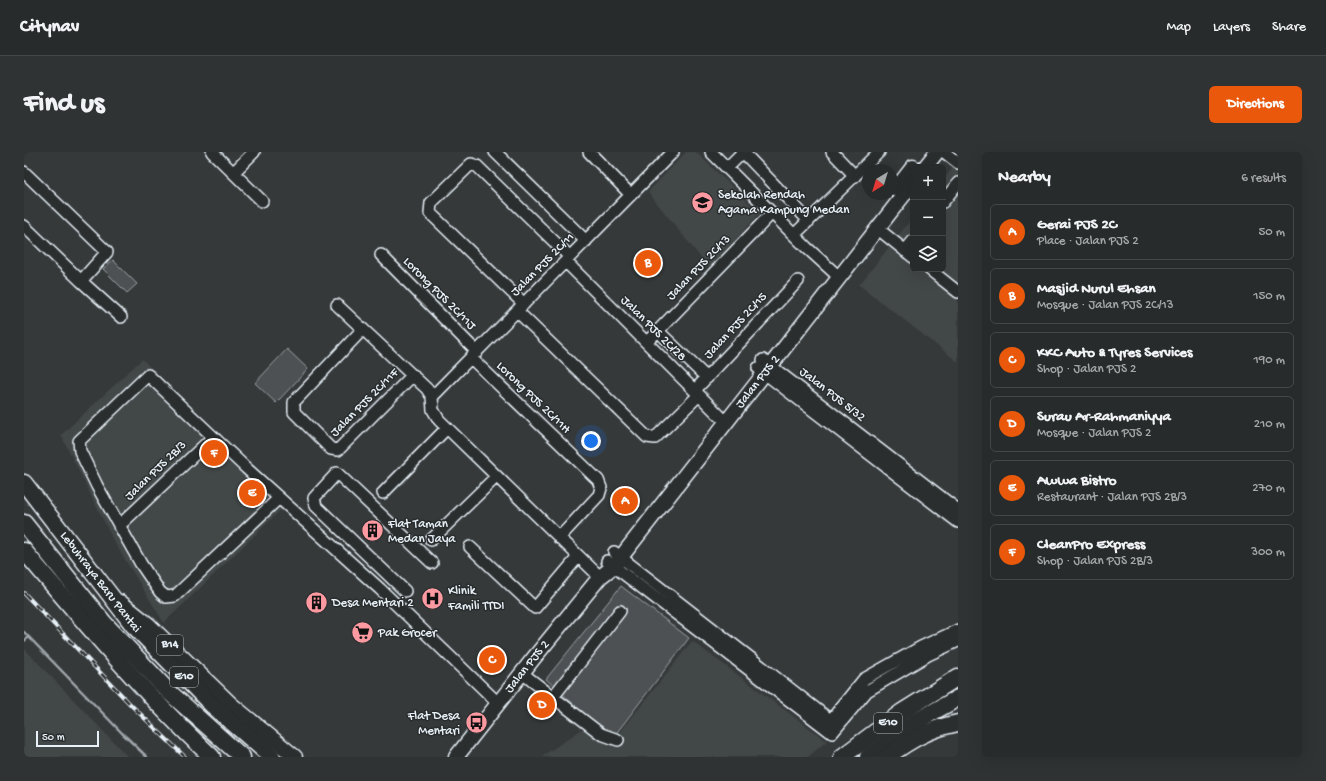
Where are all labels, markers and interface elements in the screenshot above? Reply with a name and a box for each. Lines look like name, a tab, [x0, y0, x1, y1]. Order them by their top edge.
text: Citynav	[20, 16, 79, 39]
text: Map	[1167, 19, 1191, 36]
text: Layers	[1213, 19, 1250, 36]
text: Share	[1272, 19, 1306, 36]
button: Directions	[1209, 86, 1302, 123]
text: Find us	[24, 88, 104, 121]
north arrow	[862, 164, 898, 200]
map controls	[910, 164, 946, 272]
button: +	[910, 164, 946, 200]
text: Nearby	[998, 168, 1051, 188]
text: 6 results	[1241, 171, 1286, 186]
place label: Sekolah Rendah Agama Kampung Medan	[718, 188, 850, 218]
school or university icon: Sekolah Rendah Agama Kampung Medan	[689, 189, 715, 215]
button: −	[910, 200, 946, 236]
text: Gerai PJS 2C	[1037, 216, 1117, 234]
text: A	[1008, 225, 1016, 240]
text: 50 m	[1258, 225, 1285, 240]
street label: Jalan PJS 2C/11	[508, 230, 578, 300]
street label: Jalan PJS 2C/13	[664, 232, 734, 304]
text: Place · Jalan PJS 2	[1037, 234, 1139, 249]
button: layers	[910, 236, 946, 272]
pin: B	[635, 248, 661, 278]
street label: Lorong PJS 2C/11J	[400, 255, 479, 334]
text: Masjid Nurul Ehsan	[1037, 280, 1156, 298]
text: B	[1009, 289, 1015, 304]
text: 150 m	[1253, 289, 1285, 304]
street label: Jalan PJS 2C/15	[701, 290, 771, 362]
street label: Jalan PJS 2C/28	[617, 293, 689, 365]
text: Mosque · Jalan PJS 2C/13	[1037, 298, 1174, 313]
text: KKC Auto & Tyres Services	[1037, 344, 1193, 362]
street label: Jalan PJS 2	[732, 352, 783, 411]
text: C	[1008, 353, 1016, 368]
text: 190 m	[1254, 353, 1285, 368]
street label: Lorong PJS 2C/11H	[493, 359, 574, 438]
text: Shop · Jalan PJS 2	[1037, 362, 1136, 377]
street label: Jalan PJS 2C/11F	[328, 365, 403, 440]
street label: Jalan PJS 5/32	[796, 365, 869, 426]
text: Surau Ar-Rahmaniyya	[1037, 408, 1171, 426]
text: D	[1008, 417, 1016, 432]
text: 210 m	[1254, 417, 1285, 432]
text: Mosque · Jalan PJS 2	[1037, 426, 1151, 441]
your location	[581, 431, 601, 451]
street label: Jalan PJS 2B/3	[122, 438, 190, 504]
pin: F	[201, 438, 227, 468]
text: Awwa Bistro	[1037, 472, 1117, 490]
pin: E	[239, 478, 265, 508]
text: E	[1008, 481, 1016, 496]
text: 270 m	[1252, 481, 1285, 496]
pin: A	[612, 486, 638, 516]
text: Restaurant · Jalan PJS 2B/3	[1037, 490, 1187, 505]
place label: Flat Taman Medan Jaya	[387, 517, 456, 547]
building icon: Flat Taman Medan Jaya	[360, 518, 386, 544]
street label: Lebuhraya Baru Pantai	[57, 529, 144, 636]
text: CleanPro Express	[1037, 536, 1145, 554]
text: F	[1009, 545, 1015, 560]
text: 300 m	[1251, 545, 1285, 560]
text: Shop · Jalan PJS 2B/3	[1037, 554, 1153, 569]
place label: Klinik Famili TTDI	[447, 584, 504, 614]
hospital icon: Klinik Famili TTDI	[420, 585, 446, 611]
building icon: Desa Mentari 2	[303, 590, 329, 616]
place label: Desa Mentari 2	[331, 596, 414, 611]
supermarket icon: Pak Grocer	[349, 620, 375, 646]
place label: Pak Grocer	[377, 626, 438, 641]
road number: B14	[157, 635, 183, 655]
street label: Jalan PJS 2	[502, 637, 553, 696]
pin: C	[479, 645, 505, 675]
road number: E10	[170, 667, 198, 687]
pin: D	[529, 690, 555, 720]
place label: Flat Desa Mentari	[407, 709, 461, 739]
bus stop icon: Flat Desa Mentari	[463, 710, 489, 736]
road number: E10	[874, 713, 902, 733]
scale bar	[36, 729, 99, 748]
text: 50 m	[42, 732, 64, 744]

